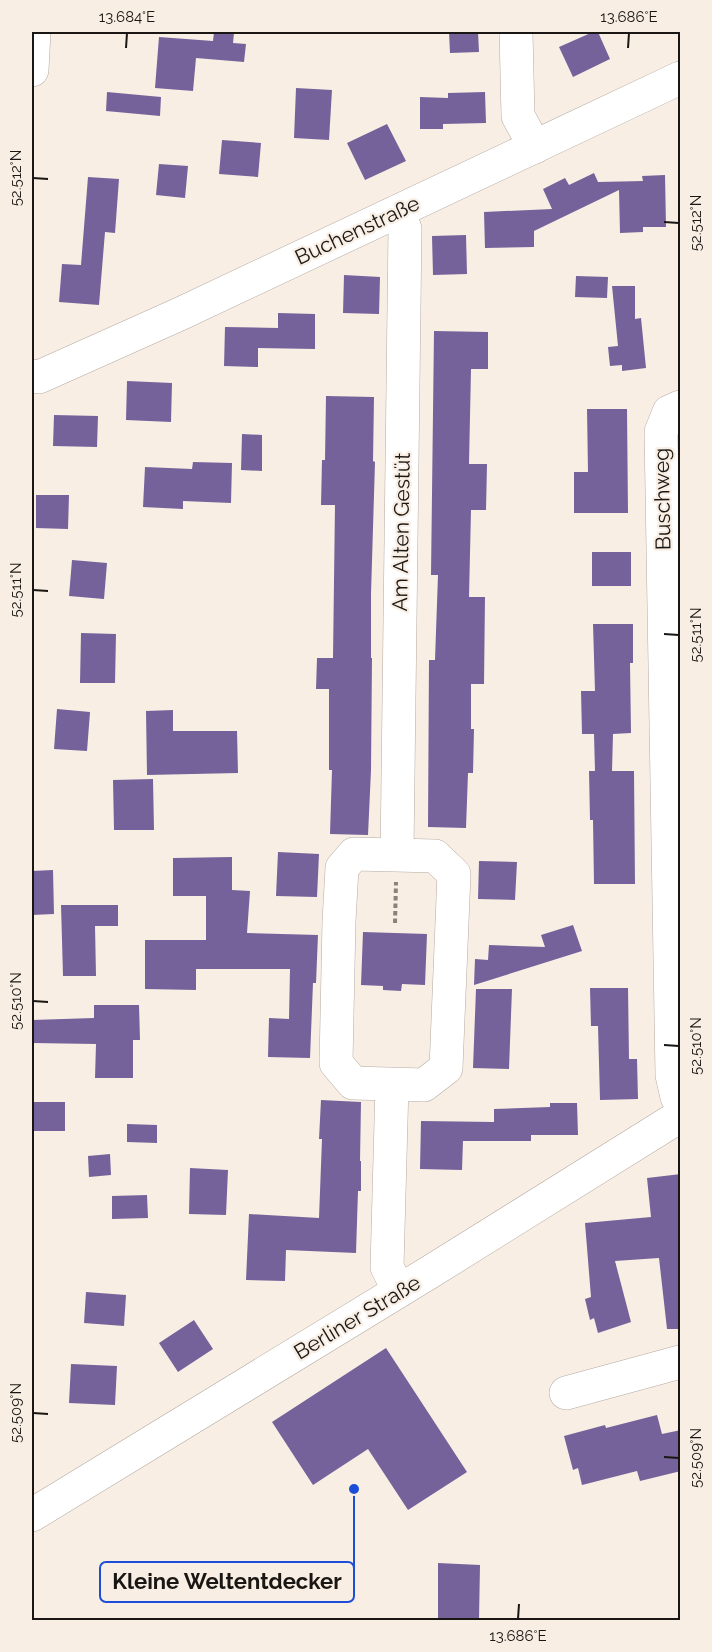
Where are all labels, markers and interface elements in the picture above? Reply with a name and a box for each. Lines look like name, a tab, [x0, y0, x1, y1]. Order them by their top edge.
text: 13.684°E	[99, 8, 155, 26]
text: 13.686°E	[600, 8, 658, 26]
text: 52.512°N	[7, 150, 25, 206]
street label: Buchenstraße	[291, 190, 423, 270]
text: 52.512°N	[687, 195, 705, 251]
street label: Buschweg	[649, 448, 675, 550]
street label: Am Alten Gestüt	[387, 452, 415, 612]
text: 52.511°N	[7, 562, 25, 618]
text: 52.511°N	[687, 607, 705, 663]
text: 52.510°N	[7, 972, 25, 1030]
text: 52.510°N	[687, 1017, 705, 1075]
street label: Berliner Straße	[289, 1269, 425, 1365]
text: 52.509°N	[7, 1383, 25, 1443]
text: 52.509°N	[687, 1428, 705, 1488]
callout: Kleine Weltentdecker	[100, 1562, 354, 1602]
text: Kleine Weltentdecker	[112, 1568, 342, 1594]
text: 13.686°E	[489, 1627, 547, 1645]

